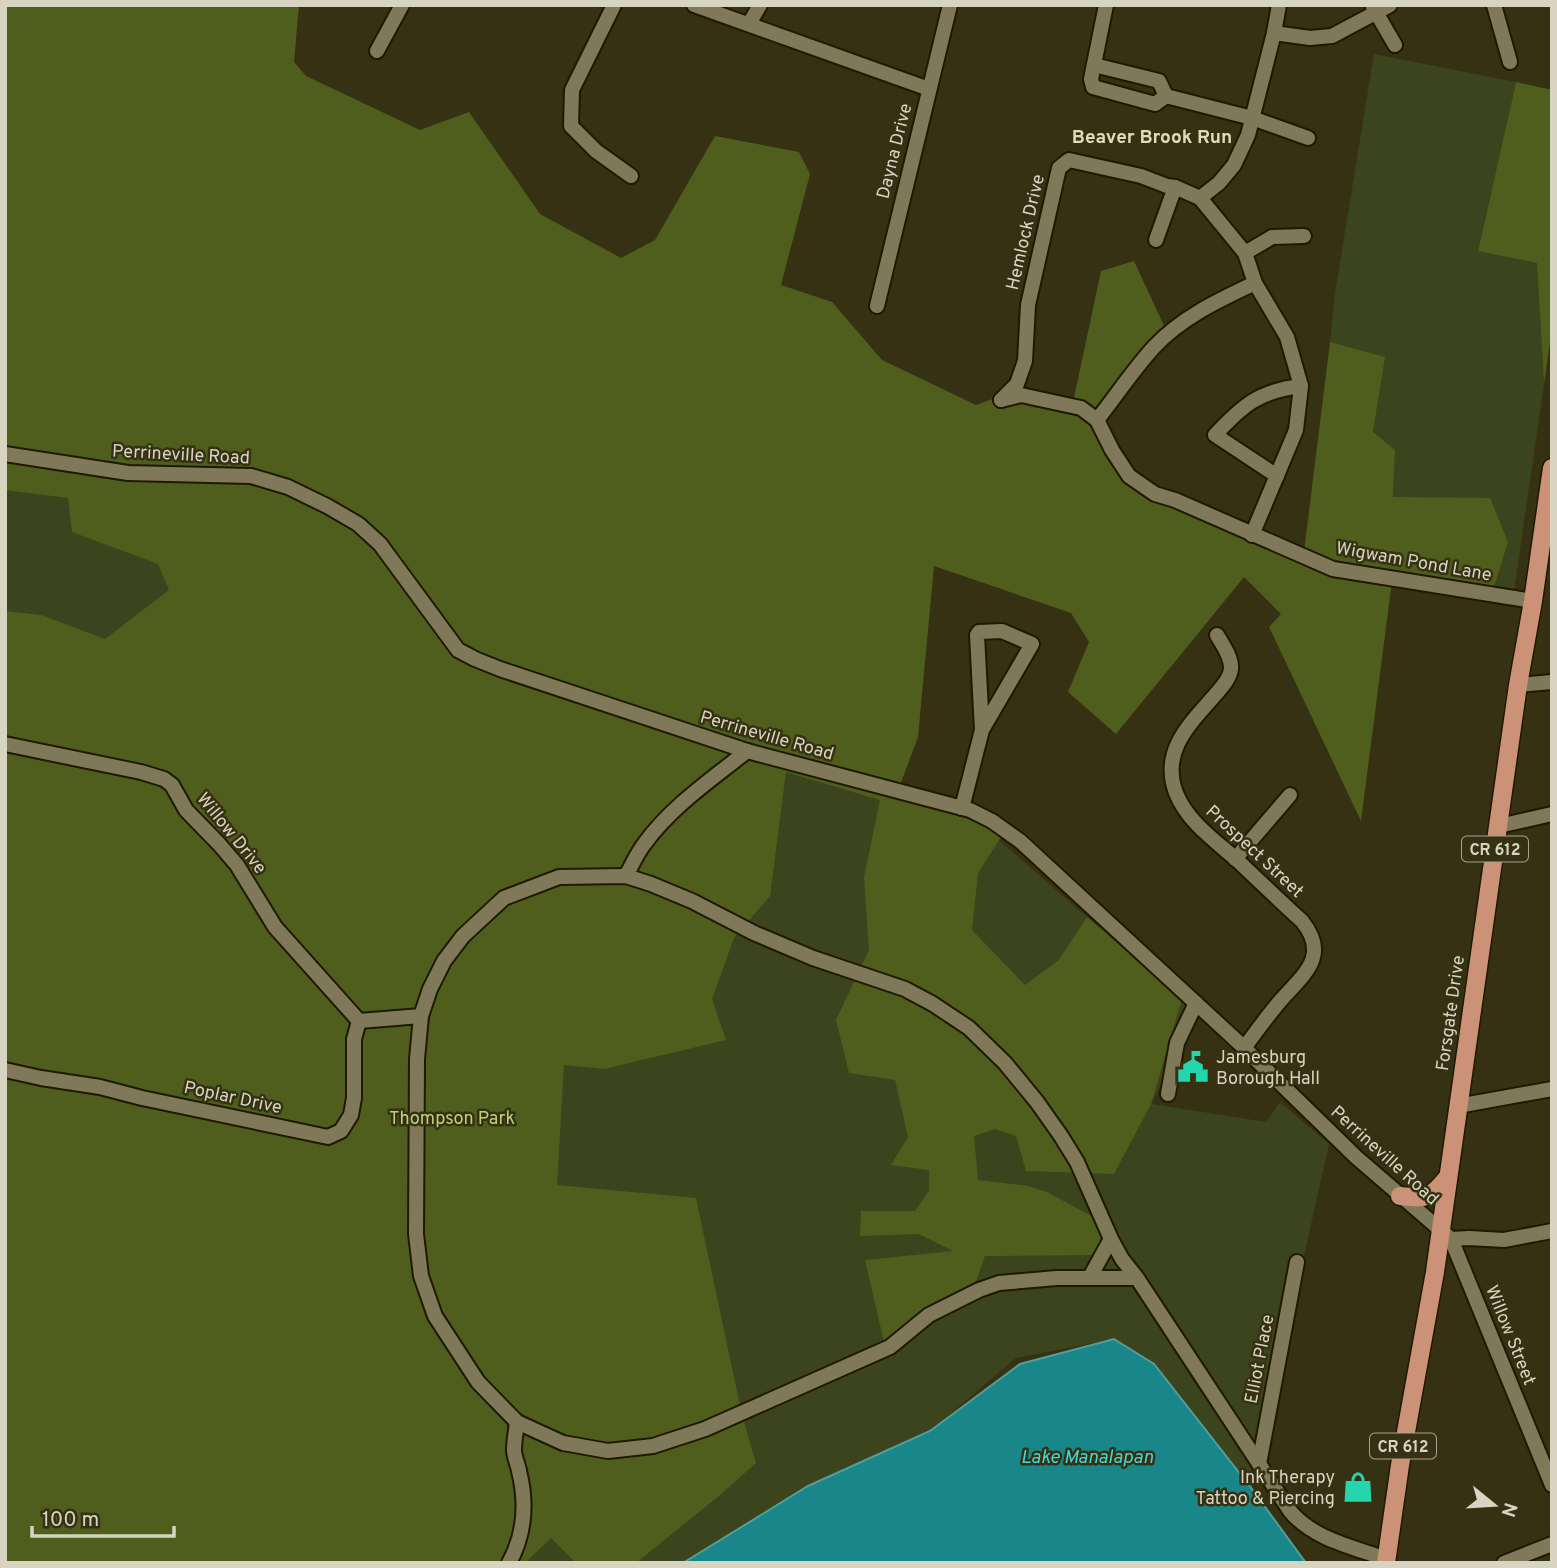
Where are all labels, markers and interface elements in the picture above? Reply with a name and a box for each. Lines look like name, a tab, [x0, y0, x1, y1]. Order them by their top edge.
street label: Dayna Drive	[872, 101, 918, 202]
district label: Beaver Brook Run	[1072, 126, 1232, 150]
street label: Hemlock Drive	[1002, 172, 1051, 293]
street label: Perrineville Road	[111, 440, 251, 471]
street label: Wigwam Pond Lane	[1334, 537, 1493, 587]
street label: Perrineville Road	[697, 706, 836, 767]
street label: Willow Drive	[191, 788, 271, 880]
street label: Prospect Street	[1200, 801, 1308, 904]
road number: CR 612	[1462, 836, 1528, 862]
street label: Forsgate Drive	[1432, 954, 1471, 1072]
place label: Jamesburg Borough Hall	[1216, 1047, 1320, 1091]
public building icon: Jamesburg Borough Hall	[1176, 1050, 1210, 1084]
street label: Poplar Drive	[181, 1077, 284, 1120]
street label: Perrineville Road	[1325, 1101, 1443, 1211]
park label: Thompson Park	[389, 1108, 515, 1131]
street label: Willow Street	[1479, 1282, 1540, 1389]
street label: Elliot Place	[1241, 1313, 1280, 1406]
road number: CR 612	[1370, 1434, 1436, 1458]
water label: Lake Manalapan	[1021, 1446, 1154, 1470]
place label: Ink Therapy Tattoo & Piercing	[1196, 1467, 1335, 1511]
shop icon: Ink Therapy Tattoo & Piercing	[1341, 1470, 1375, 1504]
north arrow	[1459, 1470, 1529, 1540]
scale bar	[32, 1494, 173, 1538]
text: N	[1495, 1499, 1522, 1520]
text: 100 m	[42, 1507, 99, 1534]

